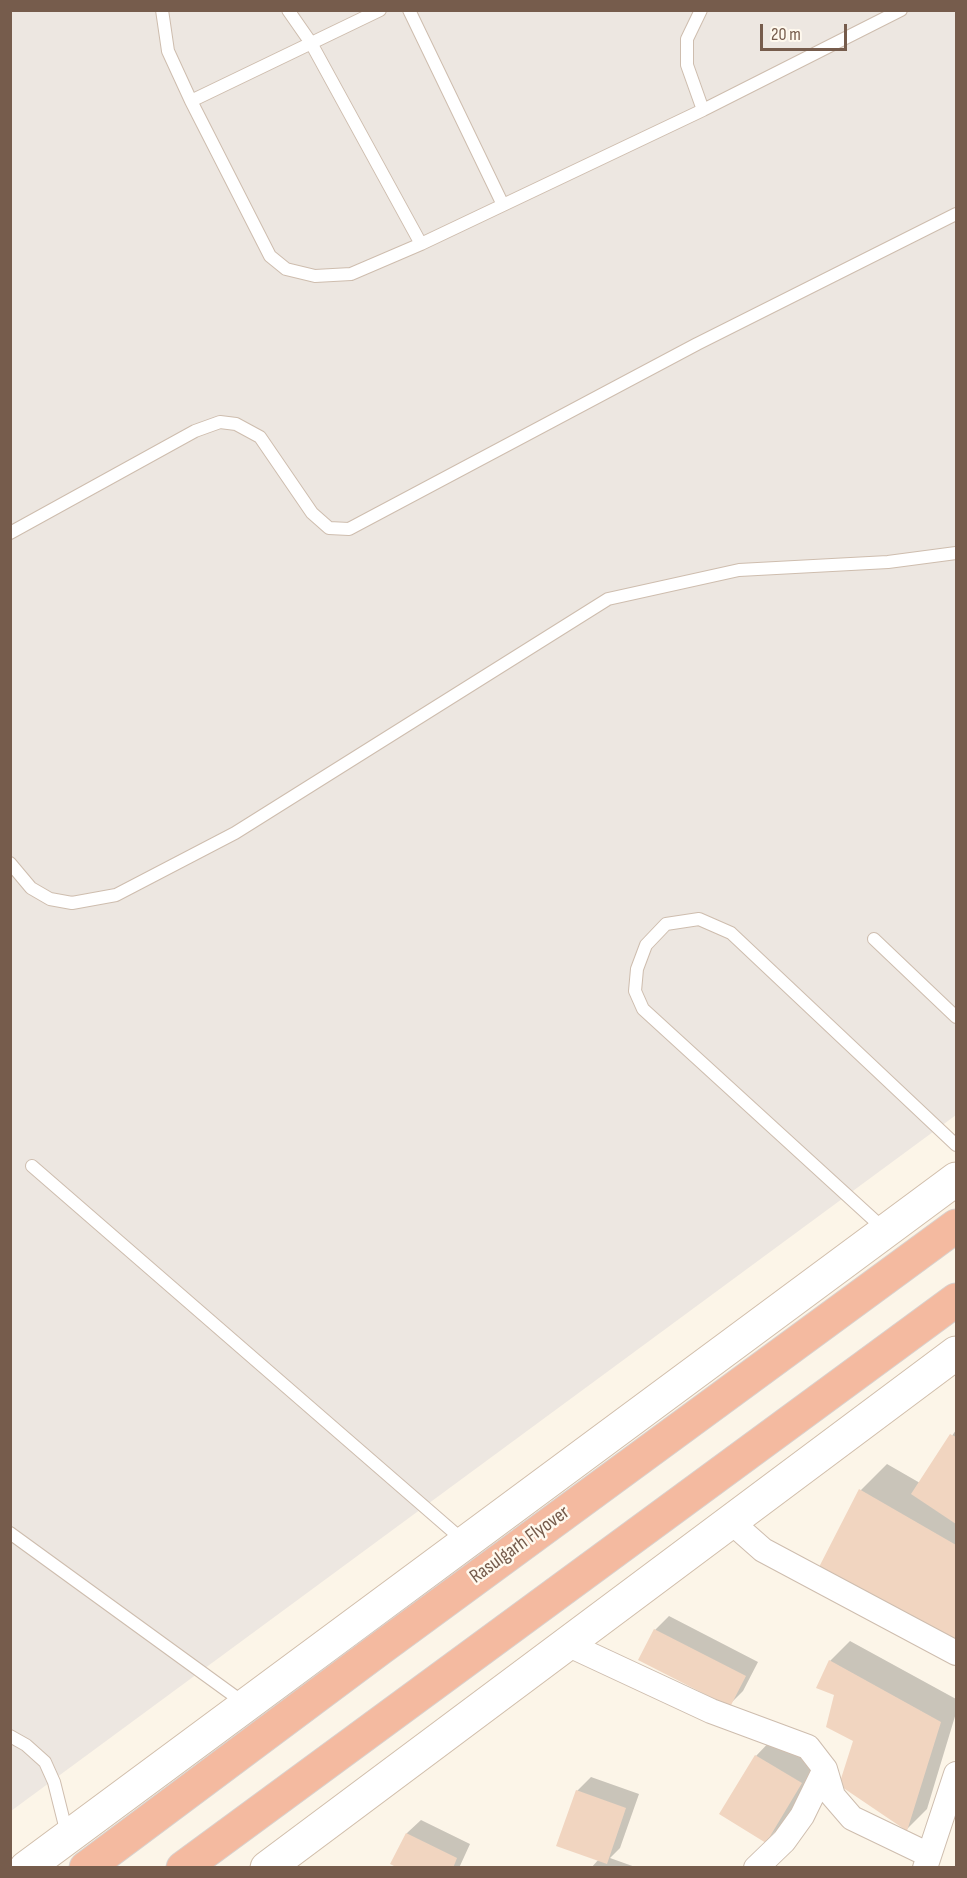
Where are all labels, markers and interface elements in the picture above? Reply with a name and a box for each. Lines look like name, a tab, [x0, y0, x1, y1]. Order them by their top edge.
scale bar	[763, 12, 850, 50]
text: 20 m	[771, 24, 801, 45]
street label: Rasulgarh Flyover	[466, 1501, 574, 1589]

